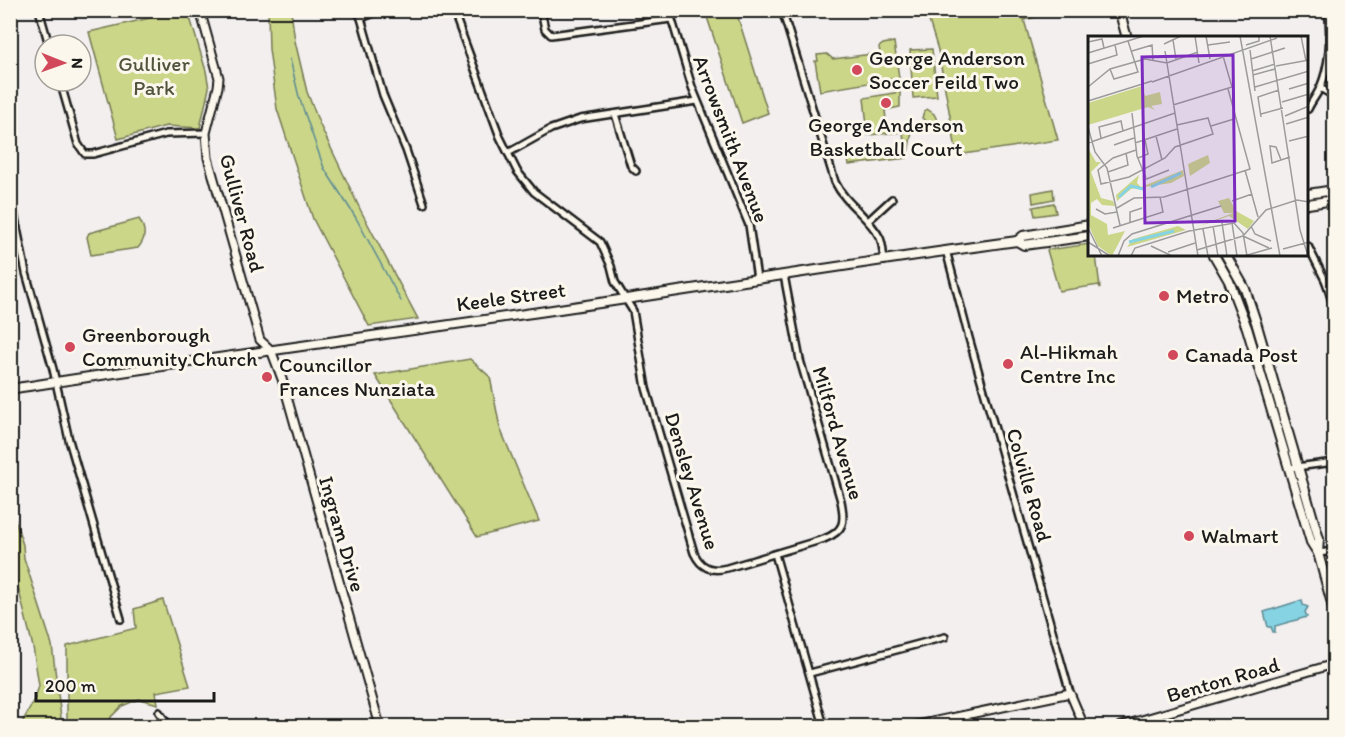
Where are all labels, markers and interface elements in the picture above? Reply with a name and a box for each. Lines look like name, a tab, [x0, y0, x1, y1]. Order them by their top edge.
north arrow	[33, 33, 93, 93]
inset map	[1088, 36, 1309, 256]
place label: George Anderson Soccer Feild Two	[869, 45, 1025, 94]
park label: Gulliver Park	[118, 51, 190, 100]
street label: Arrowsmith Avenue	[688, 52, 775, 226]
text: N	[68, 58, 87, 69]
marker: George Anderson Soccer Feild Two	[850, 63, 864, 77]
marker: George Anderson Basketball Court	[879, 96, 893, 110]
place label: George Anderson Basketball Court	[808, 112, 964, 161]
street label: Gulliver Road	[215, 151, 270, 275]
street label: Keele Street	[455, 276, 567, 317]
place label: Metro	[1176, 283, 1229, 308]
marker: Metro	[1157, 289, 1171, 303]
place label: Greenborough Community Church	[82, 322, 257, 371]
place label: Al-Hikmah Centre Inc	[1020, 339, 1118, 388]
marker: Greenborough Community Church	[63, 340, 77, 354]
place label: Canada Post	[1185, 342, 1298, 367]
marker: Canada Post	[1166, 348, 1180, 362]
place label: Councillor Frances Nunziata	[279, 352, 435, 401]
marker: Al-Hikmah Centre Inc	[1001, 357, 1015, 371]
street label: Milford Avenue	[807, 363, 870, 503]
marker: Councillor Frances Nunziata	[260, 370, 274, 384]
street label: Densley Avenue	[660, 409, 725, 553]
street label: Colville Road	[1001, 425, 1058, 545]
street label: Ingram Drive	[314, 473, 371, 595]
place label: Walmart	[1201, 523, 1279, 548]
marker: Walmart	[1182, 529, 1196, 543]
street label: Benton Road	[1163, 651, 1283, 708]
scale bar	[36, 665, 214, 703]
text: 200 m	[45, 675, 96, 697]

